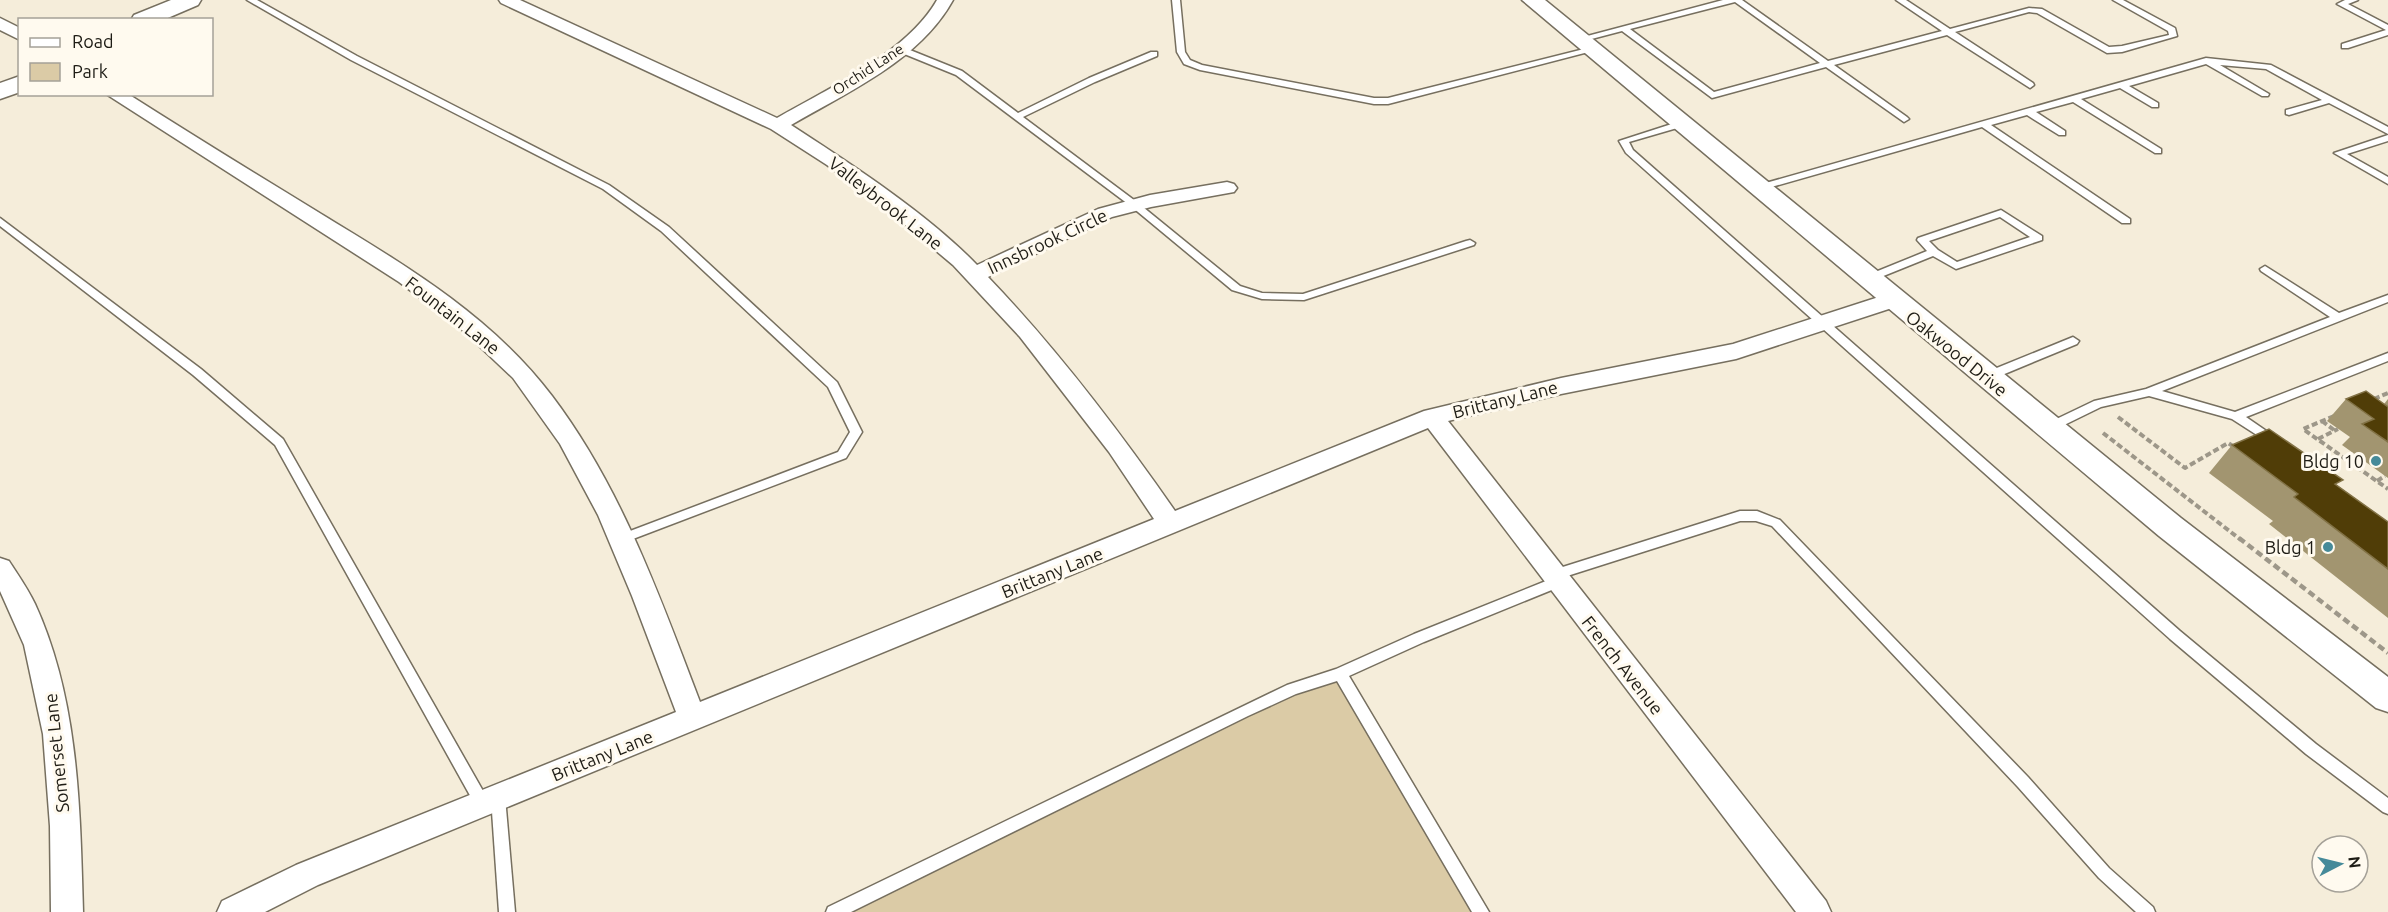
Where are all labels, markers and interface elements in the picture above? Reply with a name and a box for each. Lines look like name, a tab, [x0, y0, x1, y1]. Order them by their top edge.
legend	[18, 18, 213, 96]
text: Road	[72, 31, 114, 51]
street label: Orchid Lane	[829, 40, 907, 98]
text: Park	[72, 61, 108, 81]
street label: Valleybrook Lane	[825, 152, 947, 254]
street label: Innsbrook Circle	[984, 205, 1110, 277]
street label: Fountain Lane	[402, 272, 504, 358]
street label: Oakwood Drive	[1902, 306, 2012, 400]
street label: Brittany Lane	[1450, 376, 1560, 422]
place label: Bldg 10	[2303, 451, 2364, 471]
marker: Bldg 10	[2369, 454, 2383, 468]
place label: Bldg 1	[2265, 537, 2316, 557]
marker: Bldg 1	[2321, 540, 2335, 554]
street label: Brittany Lane	[998, 543, 1106, 601]
street label: French Avenue	[1578, 612, 1668, 718]
street label: Somerset Lane	[40, 692, 72, 814]
street label: Brittany Lane	[548, 726, 656, 784]
north arrow	[2310, 834, 2370, 894]
text: N	[2345, 855, 2365, 869]

